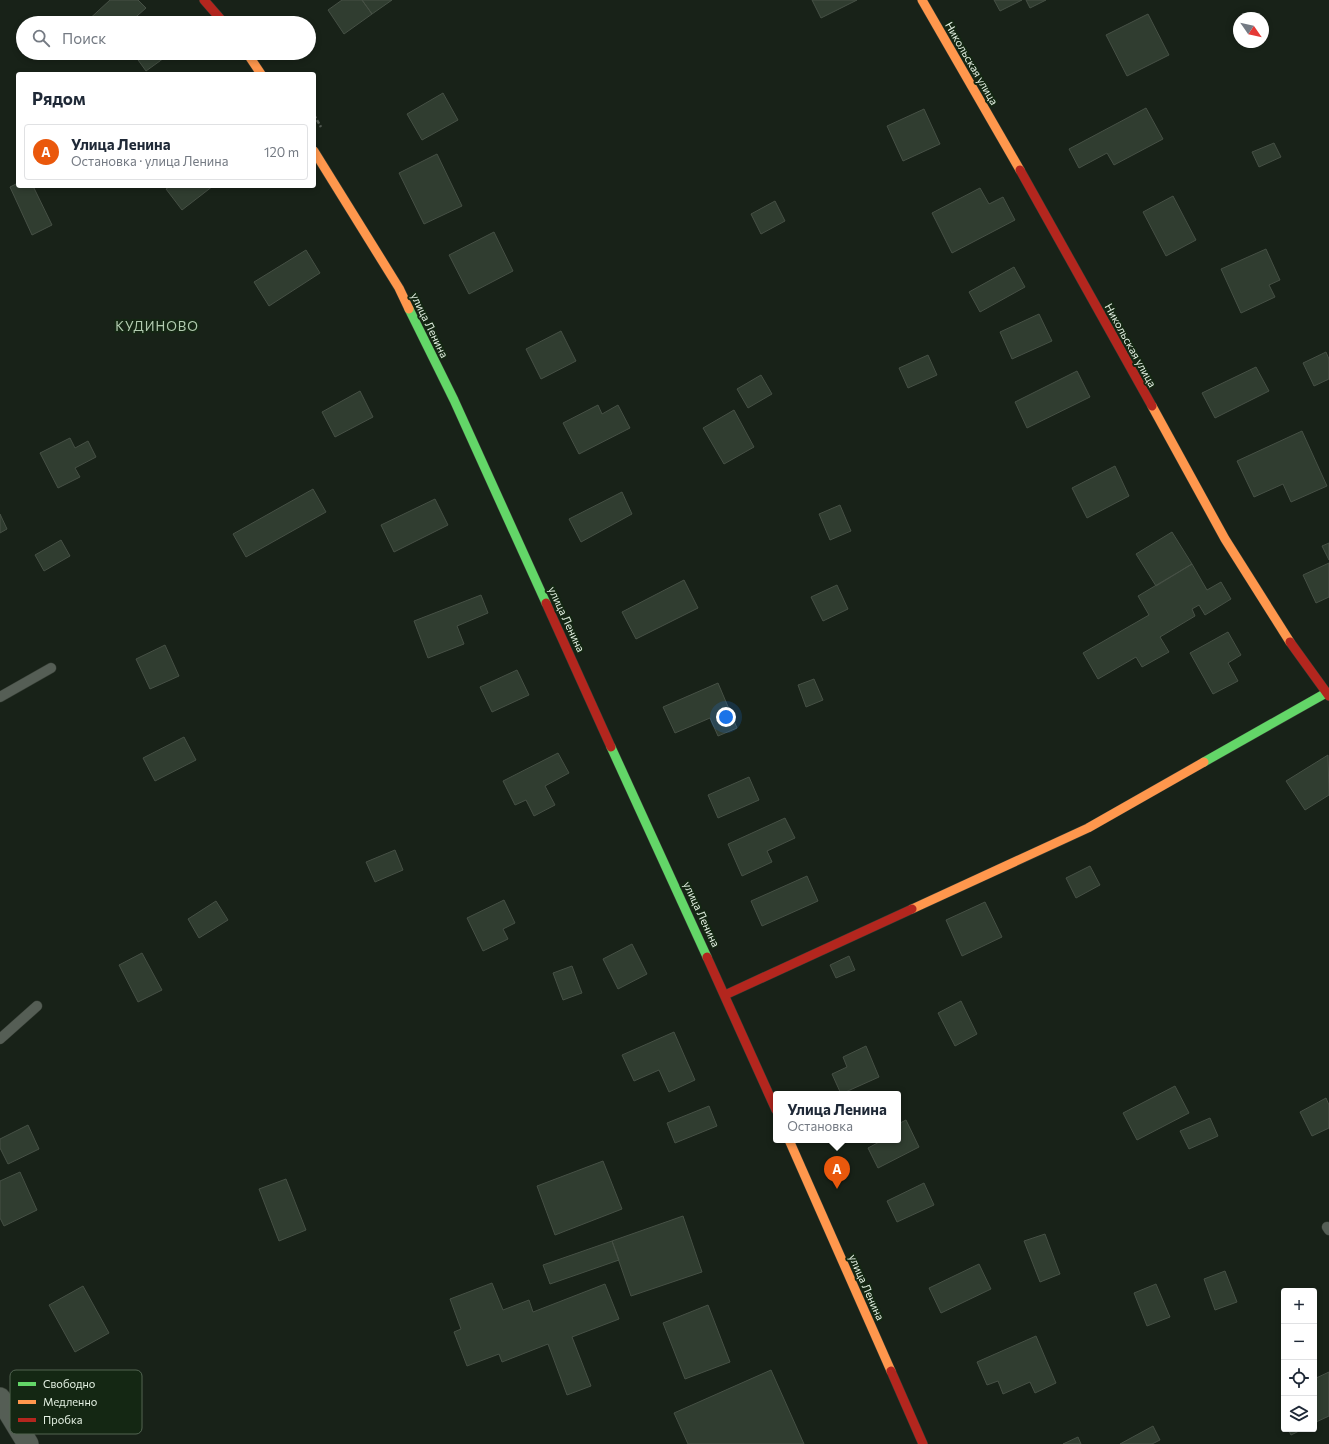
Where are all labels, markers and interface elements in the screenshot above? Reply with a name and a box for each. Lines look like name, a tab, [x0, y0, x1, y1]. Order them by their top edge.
north arrow	[1233, 12, 1269, 48]
search box	[16, 16, 316, 60]
street label: Никольская улица	[943, 19, 1001, 107]
icon: search	[30, 27, 52, 49]
text: Поиск	[62, 29, 106, 47]
text: Рядом	[32, 88, 86, 109]
text: Улица Ленина	[71, 135, 171, 153]
text: A	[41, 144, 51, 160]
text: 120 m	[264, 144, 299, 160]
text: Остановка · улица Ленина	[71, 153, 228, 169]
street label: улица Ленина	[409, 290, 451, 360]
street label: Никольская улица	[1103, 301, 1159, 389]
district label: КУДИНОВО	[115, 318, 199, 334]
street label: улица Ленина	[546, 584, 588, 654]
your location	[716, 707, 736, 727]
street label: улица Ленина	[681, 879, 723, 949]
popup	[773, 1091, 901, 1143]
text: Улица Ленина	[787, 1100, 887, 1118]
text: Остановка	[787, 1118, 853, 1134]
pin: A	[824, 1156, 850, 1189]
street label: улица Ленина	[847, 1252, 887, 1322]
map controls	[1281, 1288, 1317, 1432]
button: +	[1281, 1288, 1317, 1324]
button: −	[1281, 1324, 1317, 1360]
button: locate	[1281, 1360, 1317, 1396]
legend	[10, 1370, 142, 1434]
text: Свободно	[43, 1377, 96, 1390]
text: Медленно	[43, 1395, 98, 1408]
button: layers	[1281, 1396, 1317, 1432]
text: Пробка	[43, 1413, 82, 1426]

